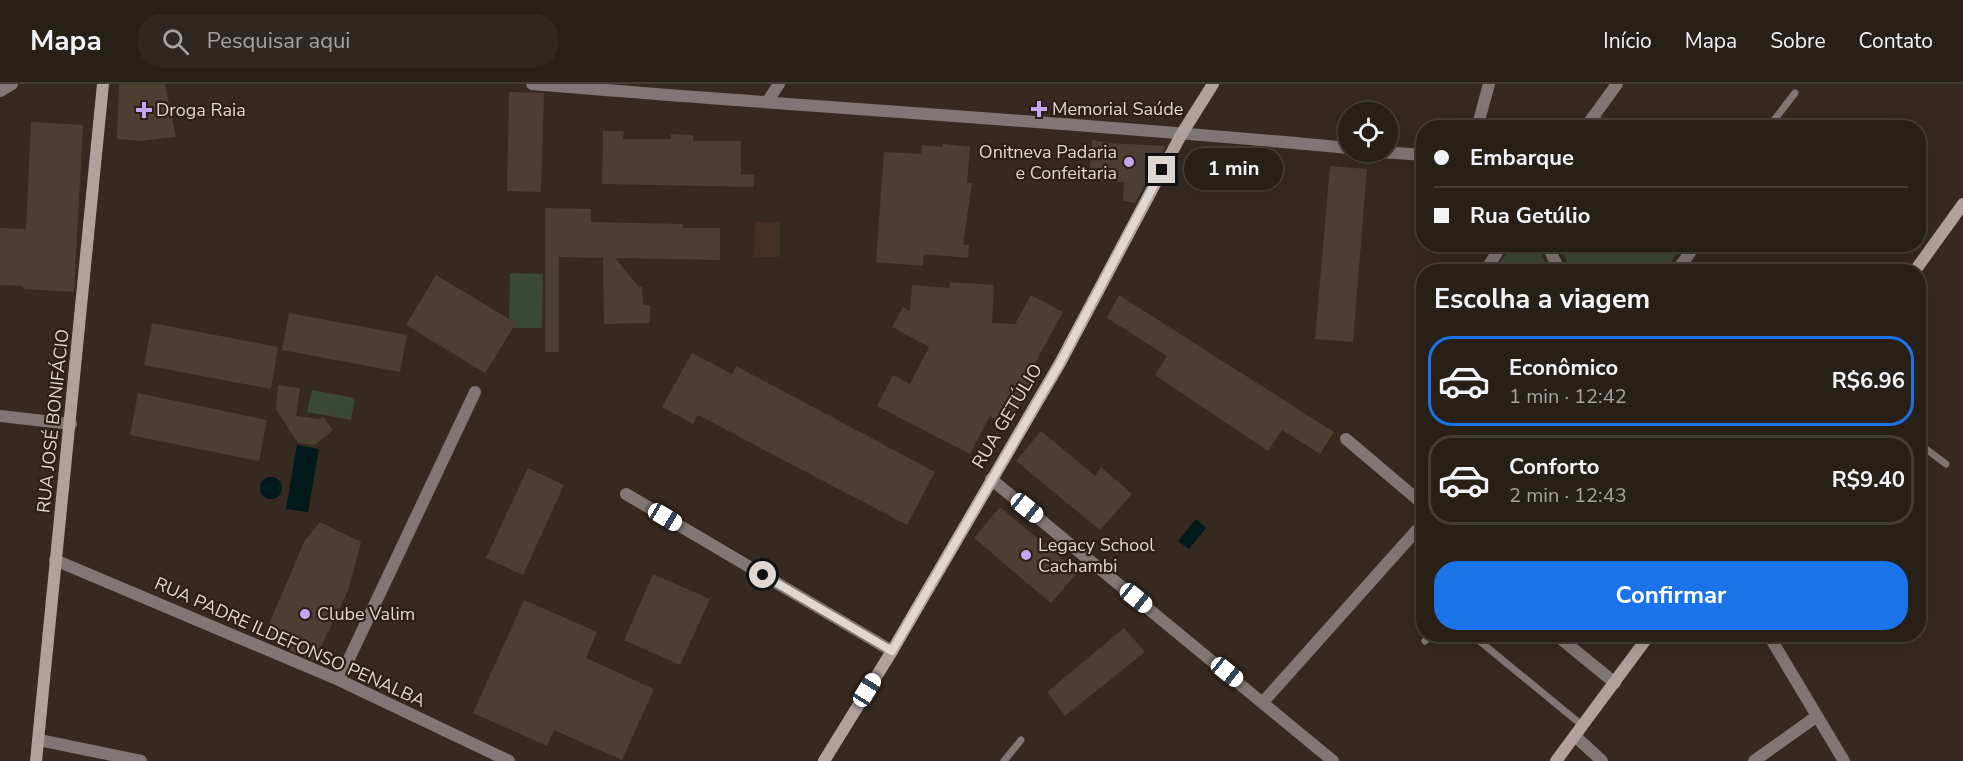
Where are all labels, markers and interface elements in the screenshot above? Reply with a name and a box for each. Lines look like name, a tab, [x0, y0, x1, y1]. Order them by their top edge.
search box	[138, 14, 558, 68]
text: Mapa	[30, 22, 102, 60]
icon: search	[159, 25, 192, 58]
text: Pesquisar aqui	[207, 26, 350, 56]
text: Início	[1603, 27, 1652, 55]
text: Mapa	[1685, 27, 1737, 55]
text: Sobre	[1770, 27, 1826, 55]
text: Contato	[1859, 27, 1933, 55]
place label: Memorial Saúde	[1052, 97, 1183, 121]
place label: Droga Raia	[156, 98, 246, 122]
marker: Memorial Saúde	[1030, 100, 1048, 118]
map controls	[1338, 102, 1398, 162]
button: locate	[1338, 102, 1398, 162]
marker: Droga Raia	[137, 103, 151, 117]
place label: Onitneva Padaria e Confeitaria	[979, 140, 1117, 185]
text: Embarque	[1470, 143, 1574, 173]
callout: 1 min	[1183, 149, 1282, 191]
marker: Onitneva Padaria e Confeitaria	[1122, 155, 1136, 169]
text: 1 min	[1208, 155, 1259, 182]
route end	[1148, 156, 1175, 183]
text: Rua Getúlio	[1470, 201, 1590, 231]
text: Escolha a viagem	[1434, 281, 1650, 318]
street label: RUA JOSÉ BONIFÁCIO	[31, 328, 75, 514]
text: Econômico	[1509, 353, 1618, 383]
icon: car	[1437, 354, 1491, 408]
street label: RUA GETÚLIO	[966, 359, 1048, 473]
text: R$6.96	[1832, 366, 1905, 396]
text: 1 min · 12:42	[1509, 383, 1627, 410]
text: Conforto	[1509, 452, 1599, 482]
icon: car	[1437, 453, 1491, 507]
text: R$9.40	[1832, 465, 1905, 495]
text: 2 min · 12:43	[1509, 482, 1627, 509]
car	[1007, 490, 1047, 526]
car	[645, 500, 685, 534]
place label: Legacy School Cachambi	[1038, 533, 1155, 578]
marker: Legacy School Cachambi	[1019, 548, 1033, 562]
route start	[749, 561, 776, 588]
button: Confirmar	[1434, 561, 1908, 630]
street label: RUA PADRE ILDEFONSO PENALBA	[151, 571, 429, 713]
car	[1116, 580, 1156, 616]
place label: Clube Valim	[317, 602, 415, 626]
marker: Clube Valim	[298, 607, 312, 621]
car	[1207, 654, 1247, 690]
car	[850, 670, 884, 710]

